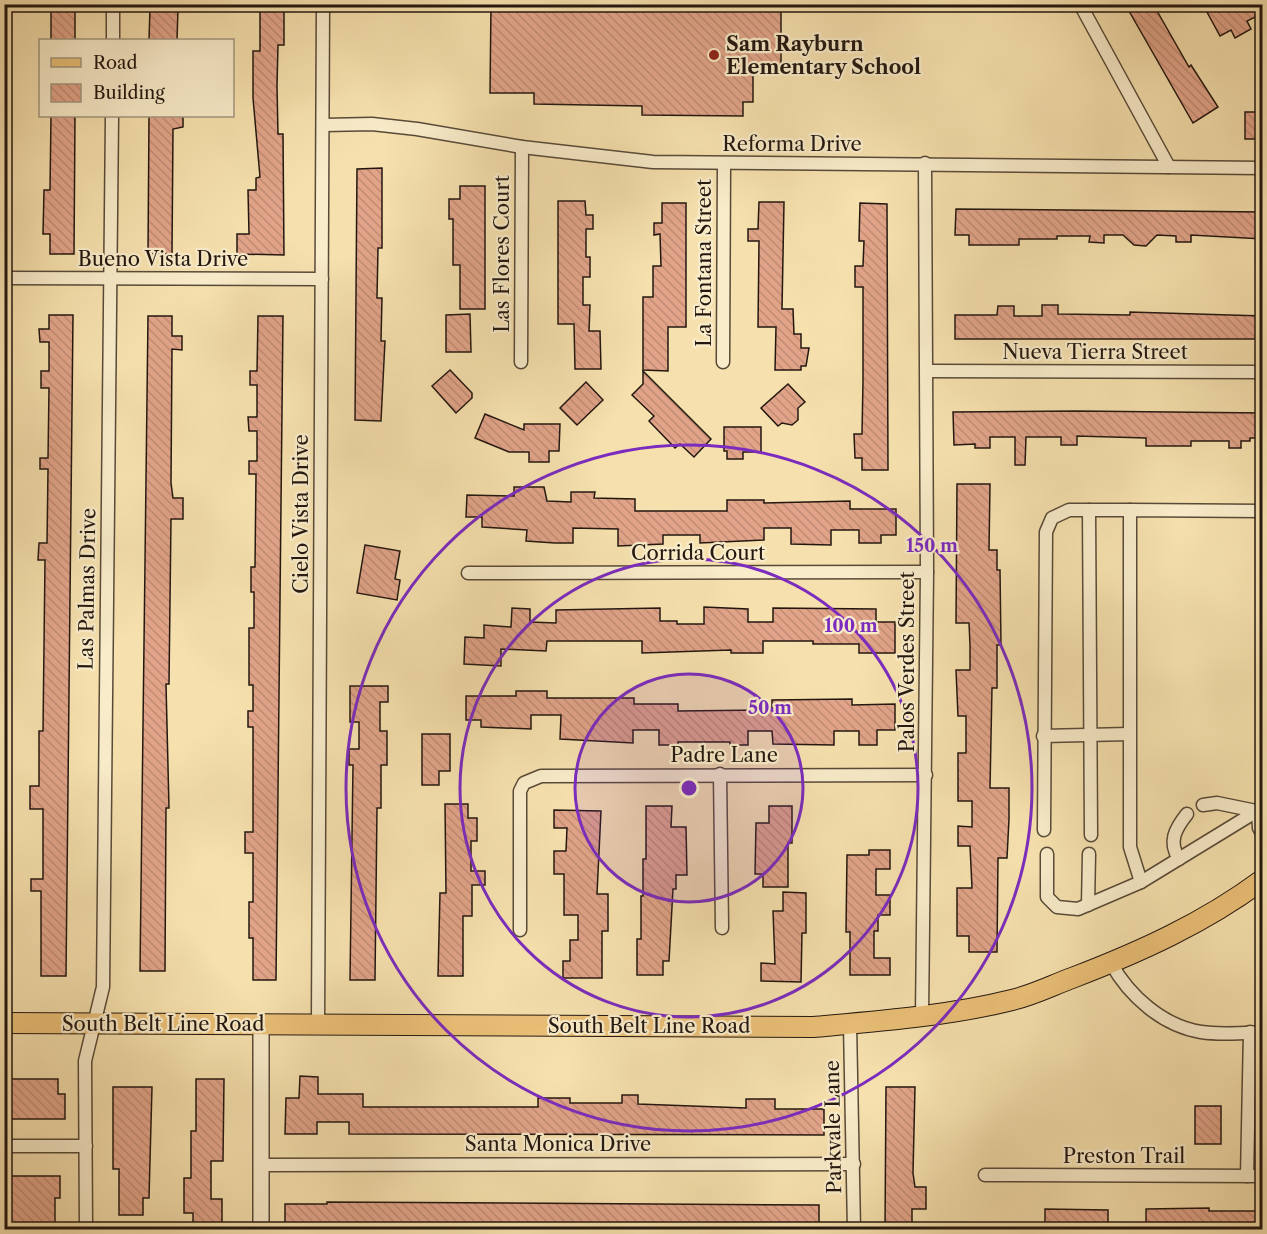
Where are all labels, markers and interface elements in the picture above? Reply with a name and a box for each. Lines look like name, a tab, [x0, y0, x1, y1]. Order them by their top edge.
place label: Sam Rayburn Elementary School	[726, 32, 921, 79]
legend	[39, 39, 234, 117]
marker: Sam Rayburn Elementary School	[707, 48, 721, 62]
text: Road	[93, 52, 138, 74]
text: Building	[93, 82, 165, 104]
street label: Reforma Drive	[722, 132, 862, 156]
street label: Las Flores Court	[490, 175, 514, 333]
street label: La Fontana Street	[692, 179, 716, 347]
street label: Bueno Vista Drive	[78, 247, 248, 271]
street label: Nueva Tierra Street	[1002, 340, 1188, 364]
street label: Cielo Vista Drive	[289, 434, 313, 594]
street label: Las Palmas Drive	[74, 508, 100, 670]
text: 150 m	[906, 535, 958, 557]
street label: Corrida Court	[631, 541, 765, 565]
street label: Palos Verdes Street	[895, 571, 919, 753]
text: 100 m	[824, 615, 878, 637]
text: 50 m	[748, 697, 792, 719]
street label: Padre Lane	[670, 743, 778, 767]
centre of rings	[679, 778, 699, 798]
street label: South Belt Line Road	[62, 1012, 264, 1036]
street label: South Belt Line Road	[548, 1014, 750, 1038]
street label: Parkvale Lane	[820, 1060, 846, 1194]
street label: Santa Monica Drive	[465, 1132, 651, 1156]
street label: Preston Trail	[1063, 1144, 1185, 1168]

